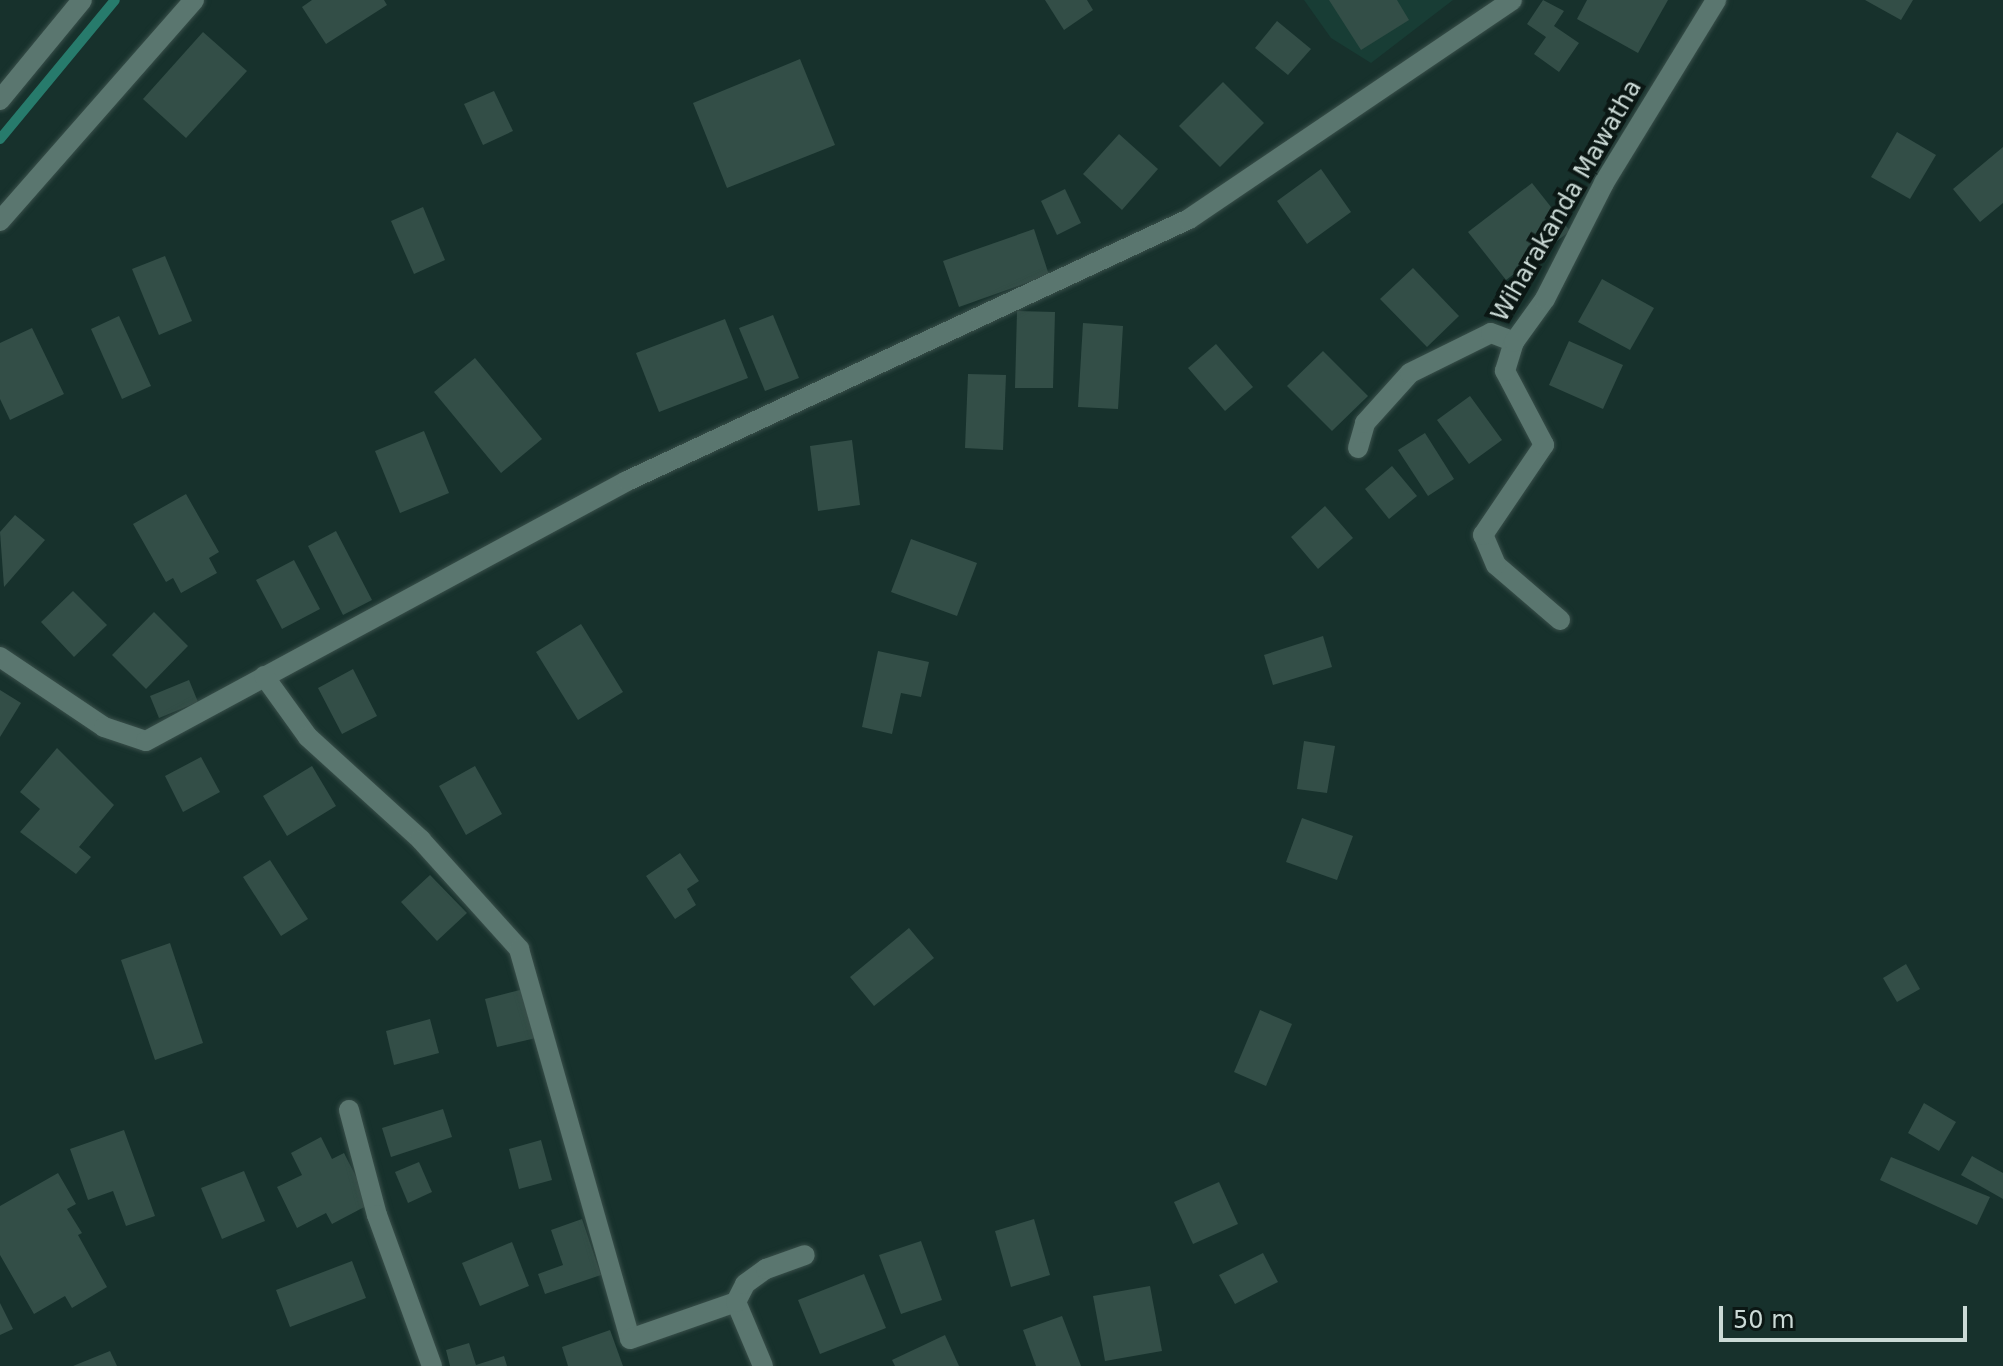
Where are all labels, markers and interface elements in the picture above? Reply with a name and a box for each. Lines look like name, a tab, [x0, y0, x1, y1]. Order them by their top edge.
street label: Wiharakanda Mawatha	[1486, 75, 1648, 327]
scale bar	[1723, 1290, 1971, 1340]
text: 50 m	[1733, 1306, 1795, 1334]

